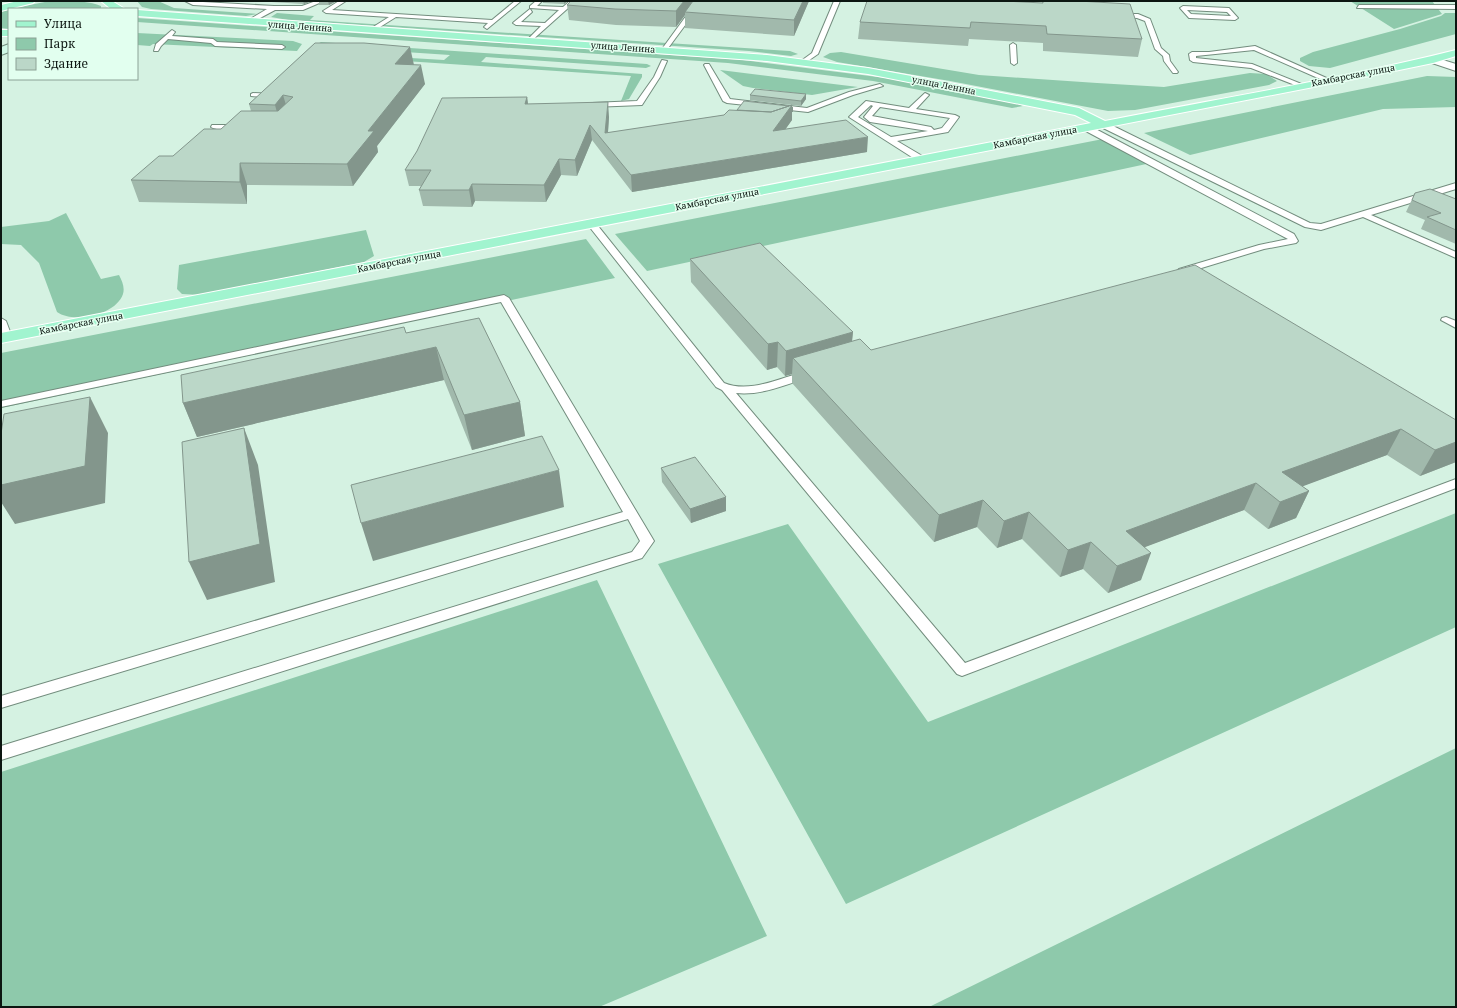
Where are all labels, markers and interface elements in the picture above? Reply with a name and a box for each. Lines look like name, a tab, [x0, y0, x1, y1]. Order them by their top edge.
legend	[8, 8, 138, 80]
text: Улица	[44, 15, 82, 32]
street label: улица Ленина	[267, 17, 333, 35]
text: Парк	[44, 35, 76, 52]
street label: улица Ленина	[590, 38, 656, 56]
text: Здание	[44, 55, 88, 72]
street label: Камбарская улица	[1310, 60, 1396, 90]
street label: улица Ленина	[911, 72, 977, 98]
street label: Камбарская улица	[992, 122, 1078, 152]
street label: Камбарская улица	[674, 184, 760, 214]
street label: Камбарская улица	[356, 246, 442, 276]
street label: Камбарская улица	[38, 308, 124, 338]

